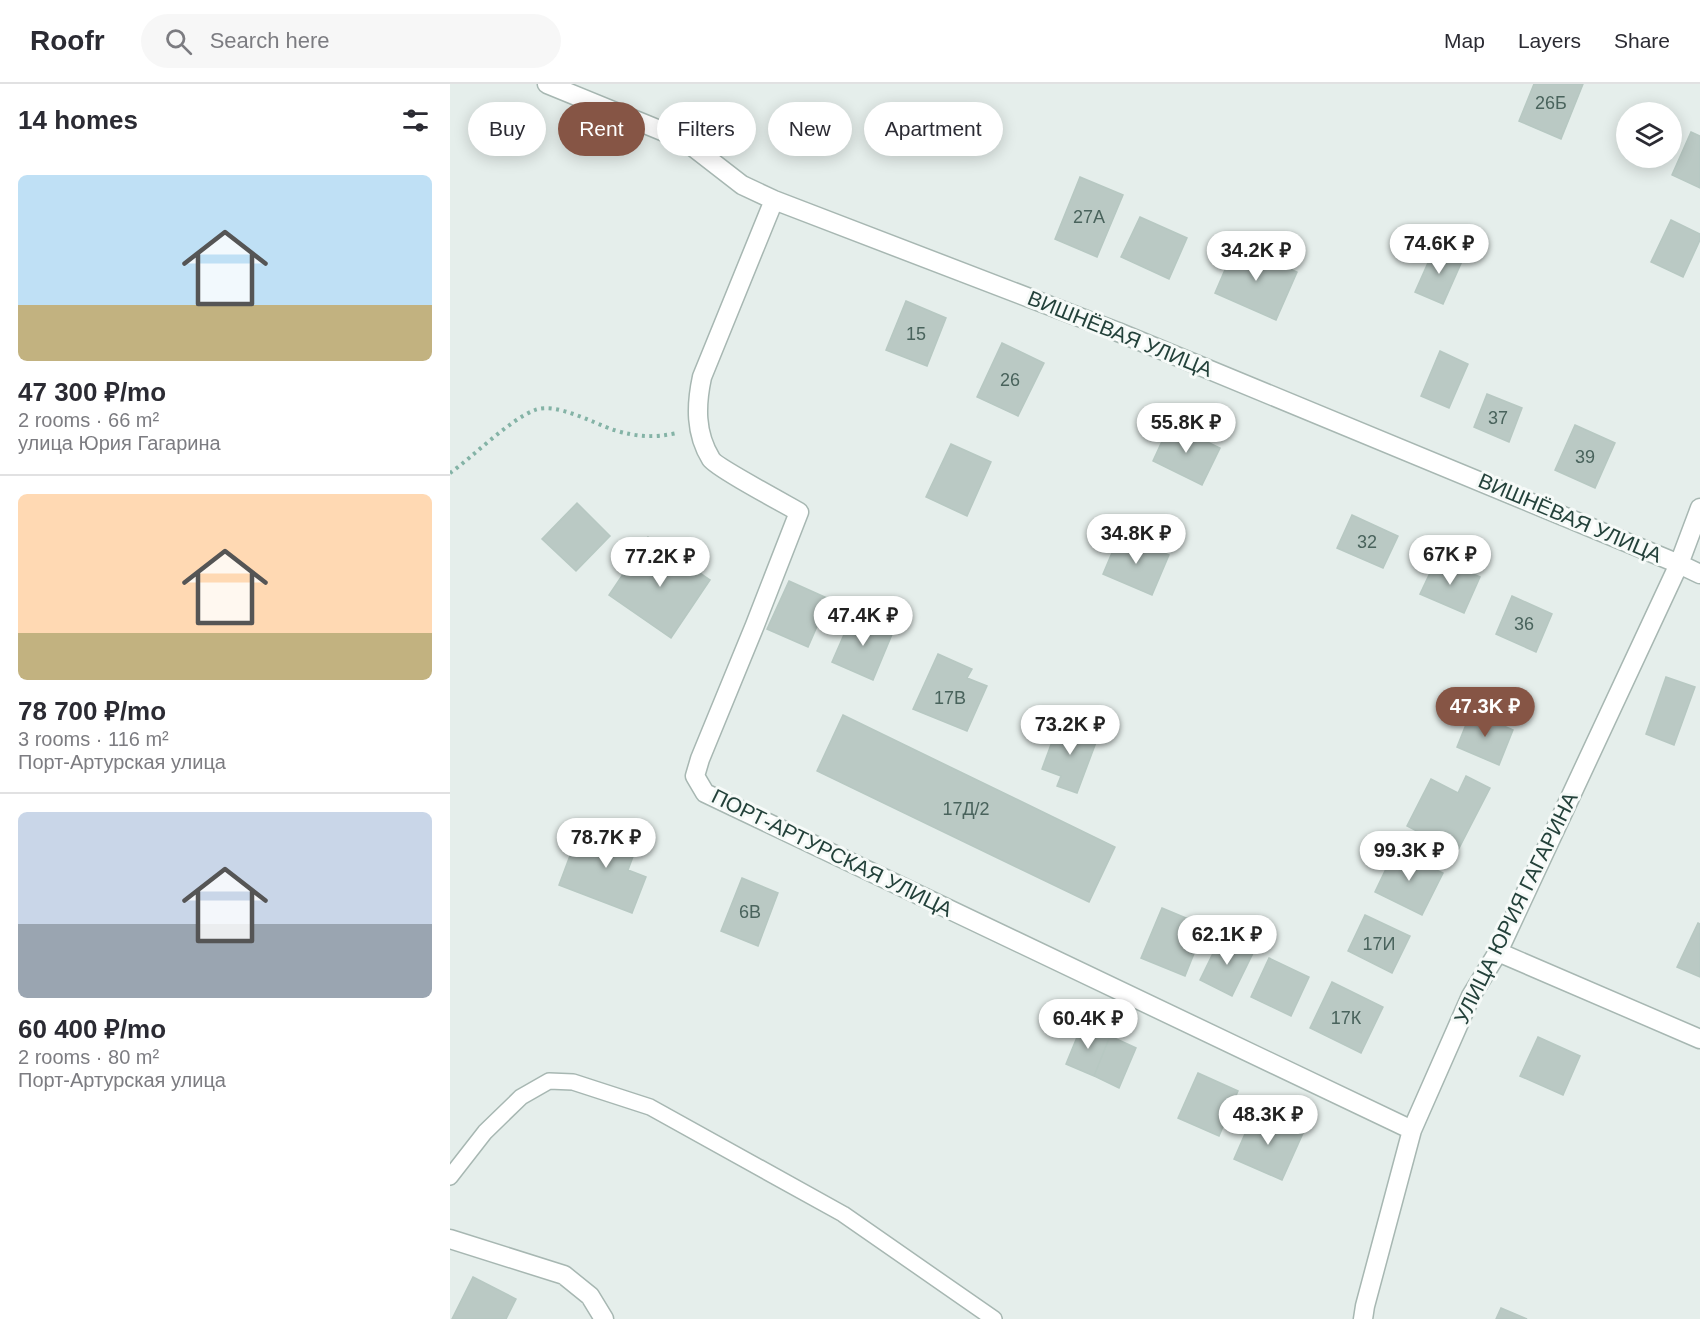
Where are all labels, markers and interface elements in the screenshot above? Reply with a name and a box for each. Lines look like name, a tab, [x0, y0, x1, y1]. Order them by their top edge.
search box	[141, 14, 561, 68]
text: Roofr	[30, 25, 105, 56]
icon: search	[162, 25, 195, 58]
text: Search here	[210, 28, 330, 53]
text: Map	[1444, 29, 1485, 52]
text: Layers	[1518, 29, 1581, 52]
text: Share	[1614, 29, 1670, 52]
house number: 26Б	[1535, 93, 1567, 113]
chip: Buy	[468, 102, 546, 156]
chip: Rent	[558, 102, 645, 156]
chip: Filters	[657, 102, 756, 156]
chip: New	[768, 102, 852, 156]
chip: Apartment	[864, 102, 1003, 156]
map controls	[1616, 102, 1682, 168]
button: layers	[1616, 102, 1682, 168]
icon: filters	[399, 104, 432, 137]
text: 14 homes	[18, 105, 138, 135]
house number: 27А	[1073, 207, 1105, 227]
icon: home	[171, 214, 279, 322]
pin: 74.6K ₽	[1384, 224, 1494, 275]
pin: 34.2K ₽	[1201, 231, 1311, 282]
text: 74.6K ₽	[1404, 232, 1474, 254]
text: 34.2K ₽	[1221, 239, 1291, 261]
street label: ВИШНЁВАЯ УЛИЦА	[1025, 286, 1216, 381]
house number: 15	[906, 324, 926, 344]
house number: 26	[1000, 370, 1020, 390]
text: 47 300 ₽/mo	[18, 377, 166, 407]
pin: 55.8K ₽	[1131, 403, 1241, 454]
house number: 37	[1488, 408, 1508, 428]
text: 2 rooms · 66 m²	[18, 409, 159, 431]
text: 55.8K ₽	[1151, 411, 1221, 433]
text: улица Юрия Гагарина	[18, 432, 221, 454]
house number: 39	[1575, 447, 1595, 467]
street label: ВИШНЁВАЯ УЛИЦА	[1475, 468, 1665, 567]
pin: 34.8K ₽	[1081, 514, 1191, 565]
text: 34.8K ₽	[1101, 522, 1171, 544]
house number: 32	[1357, 532, 1377, 552]
icon: home	[171, 533, 279, 641]
pin: 67K ₽	[1408, 535, 1492, 586]
pin: 77.2K ₽	[605, 537, 715, 588]
text: 67K ₽	[1423, 543, 1477, 565]
text: 77.2K ₽	[625, 545, 695, 567]
pin: 47.4K ₽	[808, 596, 918, 647]
text: 47.4K ₽	[828, 604, 898, 626]
house number: 36	[1514, 614, 1534, 634]
pin: 47.3K ₽	[1430, 687, 1540, 738]
house number: 17В	[934, 688, 966, 708]
text: 47.3K ₽	[1450, 695, 1520, 717]
text: 78 700 ₽/mo	[18, 696, 166, 726]
pin: 73.2K ₽	[1015, 705, 1125, 756]
text: 73.2K ₽	[1035, 713, 1105, 735]
text: 3 rooms · 116 m²	[18, 728, 169, 750]
text: Порт-Артурская улица	[18, 751, 226, 773]
street label: ПОРТ-АРТУРСКАЯ УЛИЦА	[708, 784, 956, 921]
street label: УЛИЦА ЮРИЯ ГАГАРИНА	[1449, 788, 1582, 1027]
house number: 17Д/2	[942, 799, 990, 819]
pin: 78.7K ₽	[551, 818, 661, 869]
text: 78.7K ₽	[571, 826, 641, 848]
pin: 99.3K ₽	[1354, 831, 1464, 882]
text: 99.3K ₽	[1374, 839, 1444, 861]
icon: home	[171, 851, 279, 959]
house number: 6В	[739, 902, 761, 922]
pin: 62.1K ₽	[1172, 915, 1282, 966]
text: 62.1K ₽	[1192, 923, 1262, 945]
house number: 17И	[1363, 934, 1395, 954]
pin: 60.4K ₽	[1033, 999, 1143, 1050]
text: 60.4K ₽	[1053, 1007, 1123, 1029]
house number: 17К	[1331, 1008, 1362, 1028]
text: 60 400 ₽/mo	[18, 1014, 166, 1044]
text: 2 rooms · 80 m²	[18, 1046, 159, 1068]
text: Порт-Артурская улица	[18, 1069, 226, 1091]
pin: 48.3K ₽	[1213, 1095, 1323, 1146]
text: 48.3K ₽	[1233, 1103, 1303, 1125]

